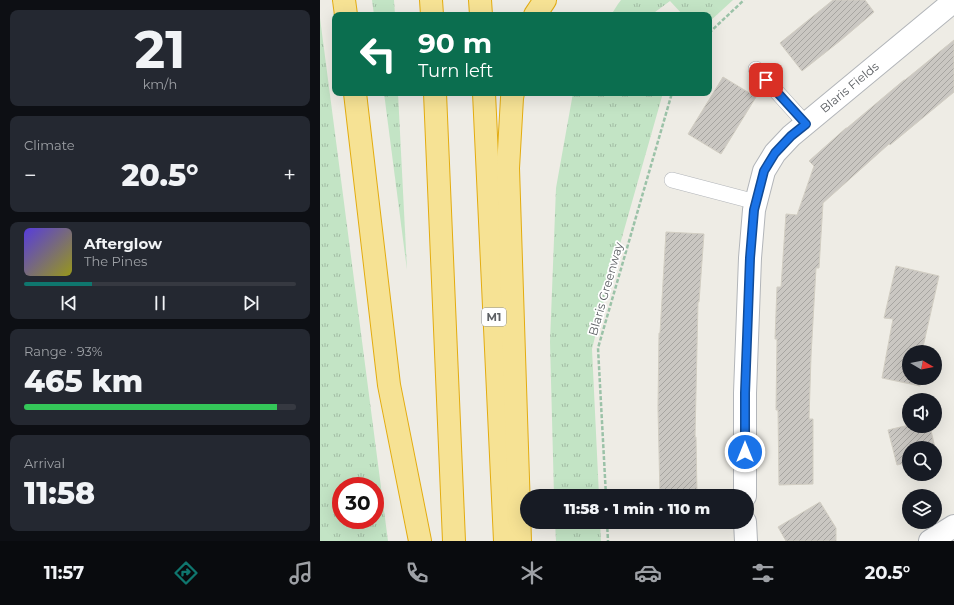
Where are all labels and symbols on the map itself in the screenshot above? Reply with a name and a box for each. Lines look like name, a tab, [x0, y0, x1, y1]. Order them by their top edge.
street label: Blaris Fields	[817, 58, 882, 116]
pin	[749, 63, 783, 97]
street label: Blaris Greenway	[585, 240, 626, 337]
road number: M1	[482, 308, 506, 326]
north arrow	[902, 345, 942, 385]
position arrow	[724, 431, 766, 473]
speed limit sign: 30	[332, 477, 384, 529]

